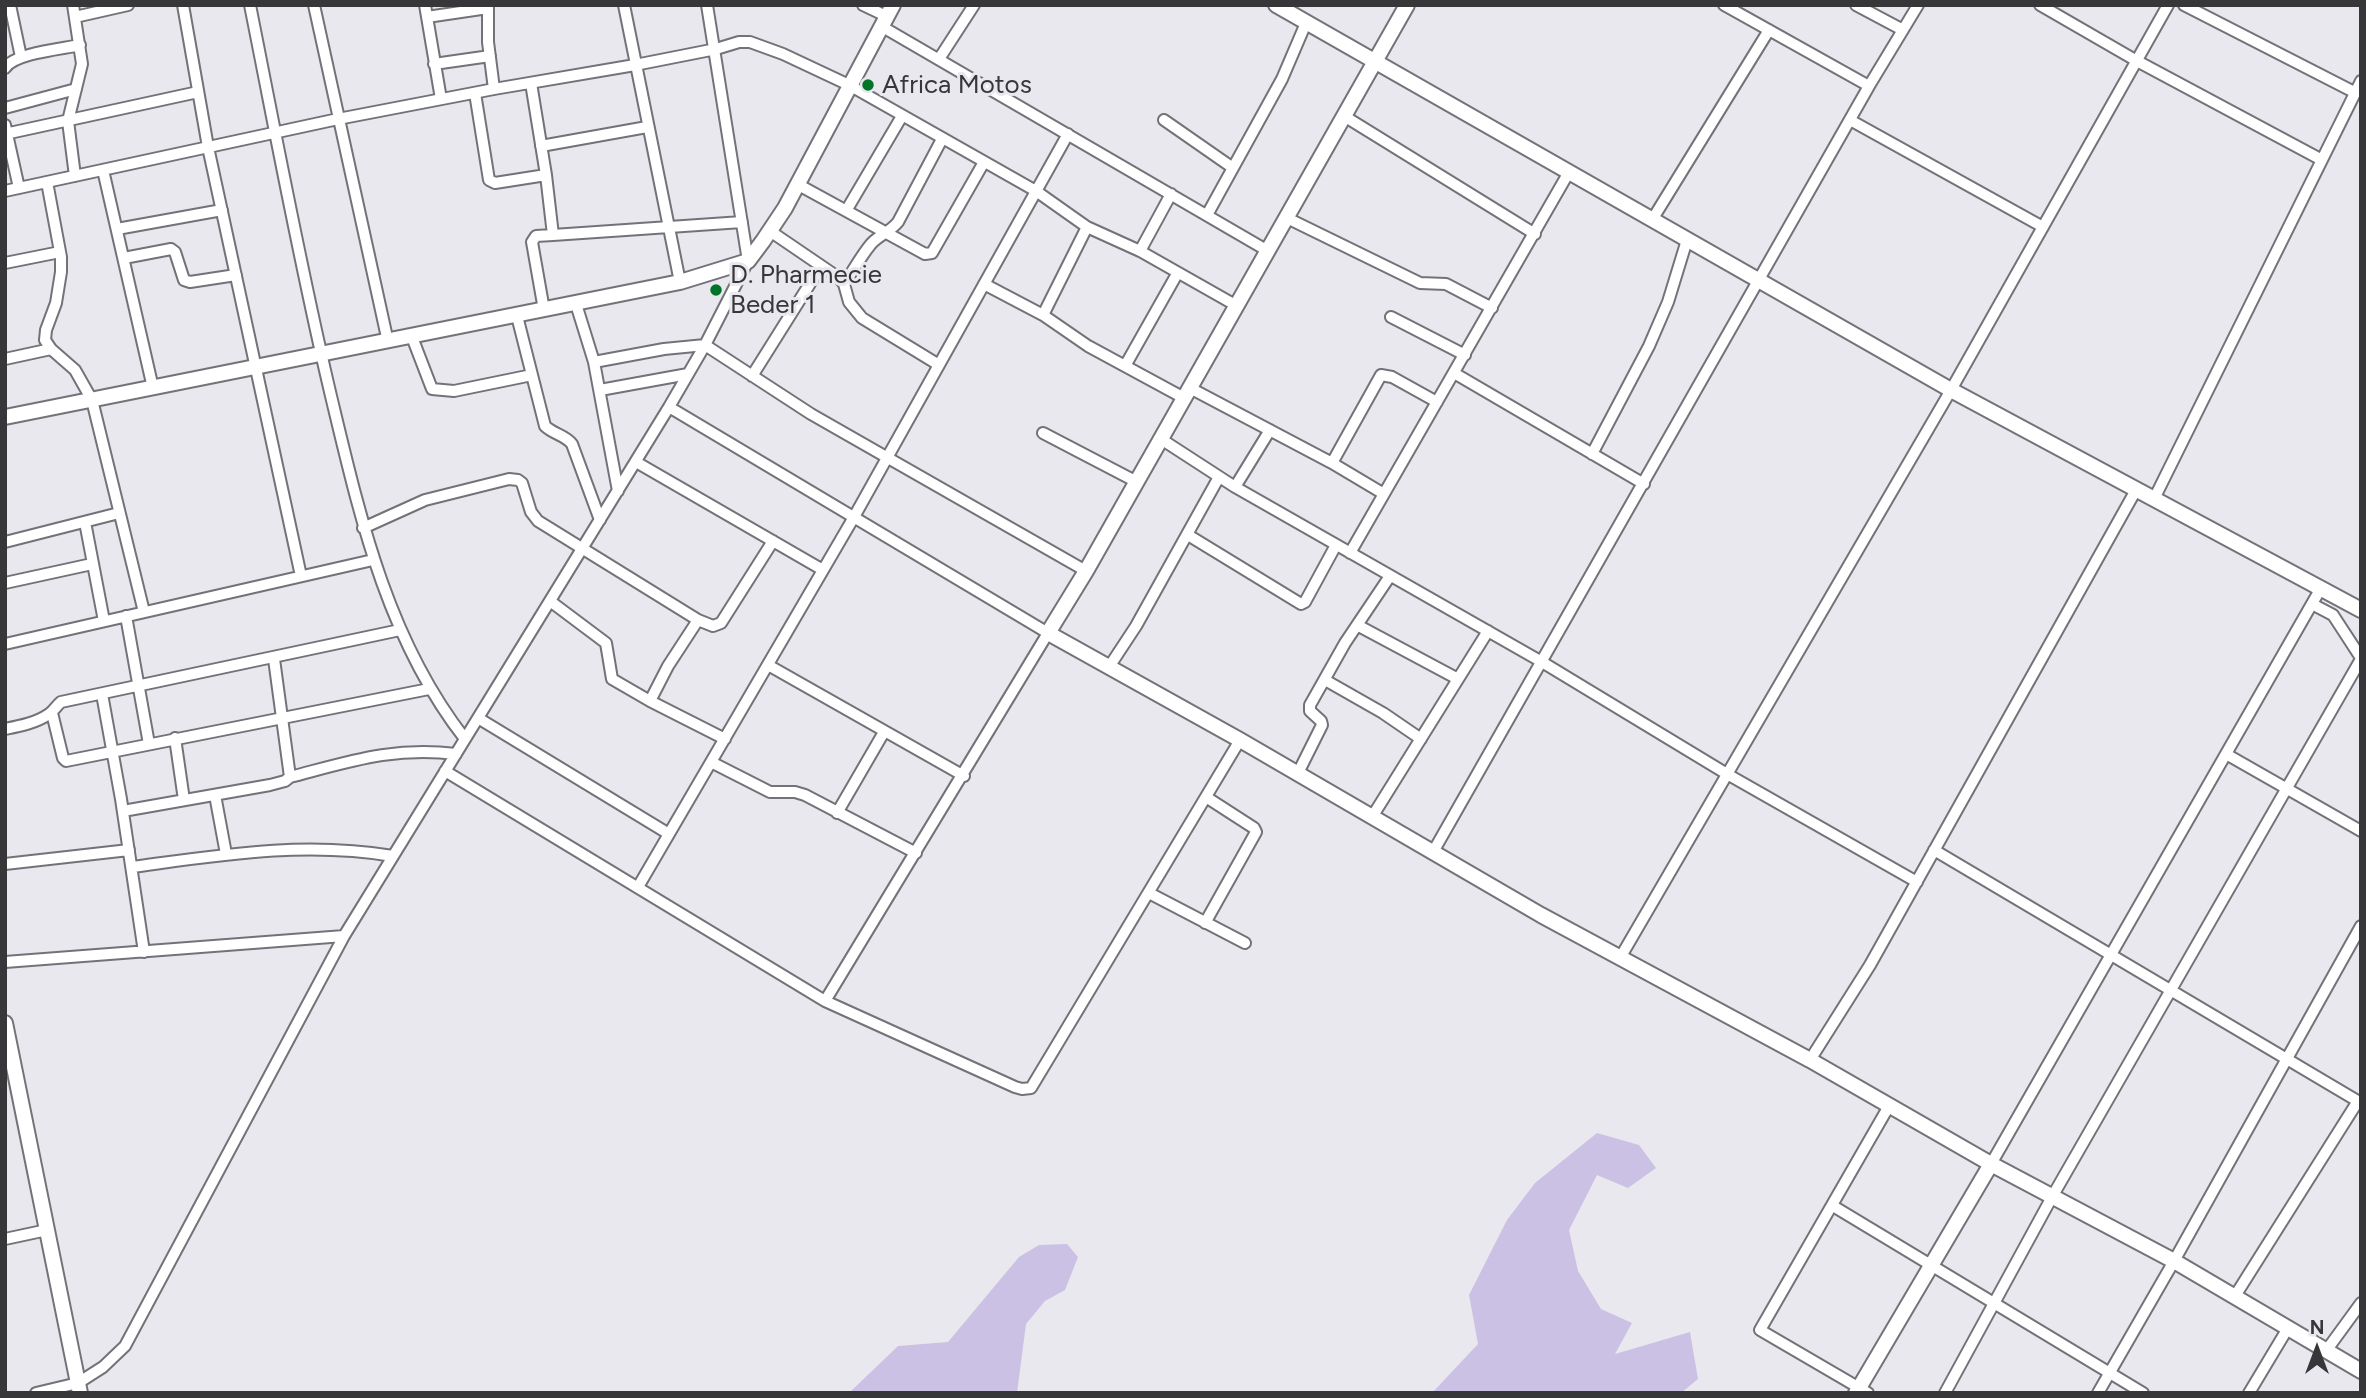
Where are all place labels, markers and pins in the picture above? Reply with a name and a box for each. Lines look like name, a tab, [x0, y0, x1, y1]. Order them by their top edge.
place label: Africa Motos	[882, 69, 1032, 101]
marker: Africa Motos	[860, 77, 876, 93]
place label: D. Pharmecie Beder 1	[730, 259, 882, 320]
marker: D. Pharmecie Beder 1	[708, 282, 724, 298]

